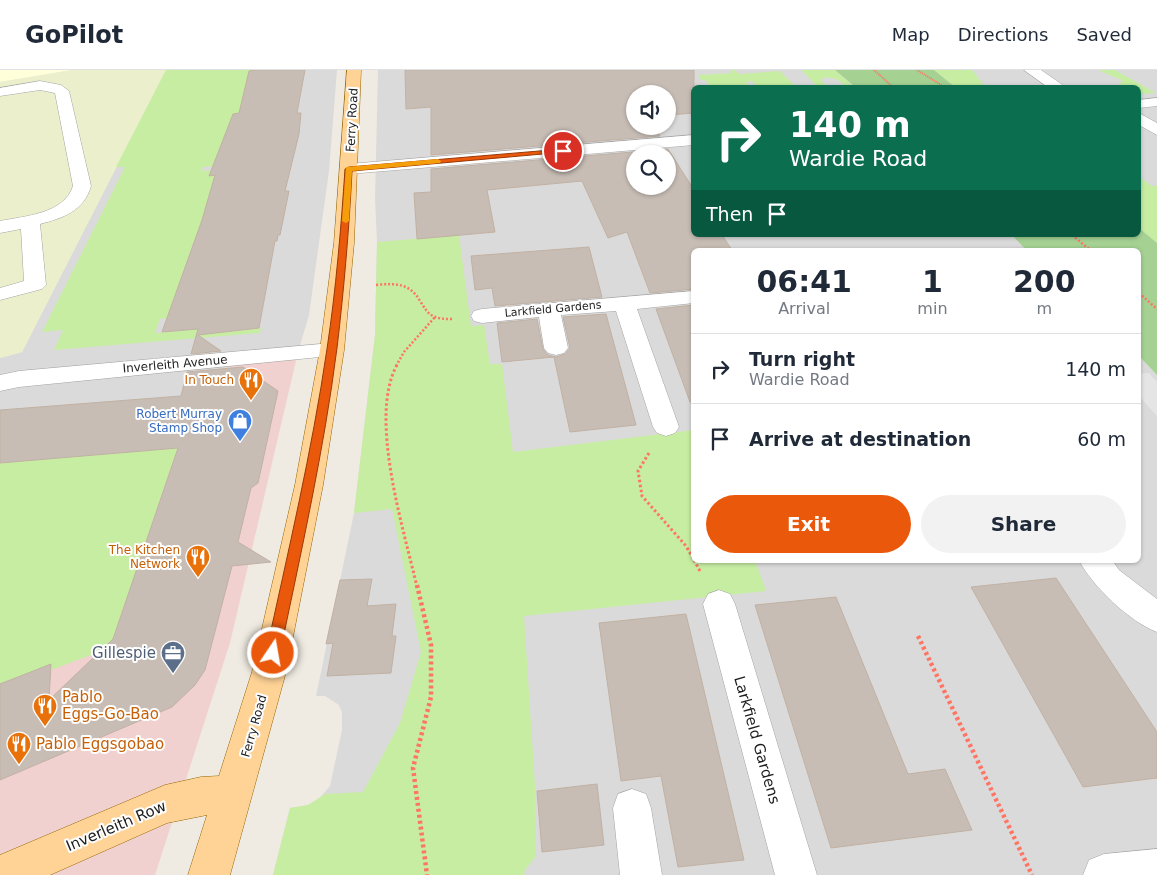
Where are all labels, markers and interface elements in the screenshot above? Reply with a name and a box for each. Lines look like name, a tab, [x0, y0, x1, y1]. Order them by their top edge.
text: GoPilot	[25, 21, 123, 49]
text: Map	[892, 24, 930, 45]
text: Directions	[958, 24, 1048, 45]
text: Saved	[1076, 24, 1132, 45]
map controls	[626, 85, 676, 195]
button: sound	[626, 85, 676, 135]
street label: Ferry Road	[343, 88, 361, 152]
icon: right	[706, 105, 771, 170]
text: 140 m	[789, 105, 911, 145]
pin	[542, 130, 584, 172]
icon: arrive	[549, 137, 577, 165]
button: search	[626, 145, 676, 195]
text: Wardie Road	[789, 146, 927, 171]
icon: arrive	[763, 200, 791, 228]
text: Then	[706, 203, 753, 225]
text: 06:41	[756, 264, 852, 299]
text: 1	[922, 264, 943, 299]
text: 200	[1013, 264, 1076, 299]
street label: Larkfield Gardens	[504, 298, 602, 320]
text: Arrival	[778, 299, 830, 318]
text: min	[917, 299, 948, 318]
text: m	[1036, 299, 1052, 318]
text: Turn right	[749, 348, 855, 370]
street label: Inverleith Avenue	[122, 352, 228, 376]
icon: right	[706, 355, 734, 383]
text: 140 m	[1065, 358, 1126, 380]
restaurant icon: In Touch	[238, 367, 264, 401]
text: Wardie Road	[749, 370, 850, 389]
place label: In Touch	[185, 373, 234, 387]
place label: Robert Murray Stamp Shop	[136, 407, 222, 435]
shop icon: Robert Murray Stamp Shop	[227, 408, 253, 442]
icon: arrive	[706, 425, 734, 453]
text: Arrive at destination	[749, 428, 971, 450]
text: 60 m	[1077, 428, 1126, 450]
button: Exit	[706, 495, 911, 553]
button: Share	[921, 495, 1126, 553]
place label: The Kitchen Network	[108, 543, 180, 571]
restaurant icon: The Kitchen Network	[185, 544, 211, 578]
position arrow	[246, 626, 298, 678]
office icon: Gillespie	[160, 640, 186, 674]
place label: Gillespie	[92, 644, 156, 662]
street label: Larkfield Gardens	[730, 674, 784, 806]
place label: Pablo Eggs-Go-Bao	[62, 688, 159, 723]
restaurant icon: Pablo Eggs-Go-Bao	[32, 693, 58, 727]
street label: Ferry Road	[238, 693, 270, 759]
restaurant icon: Pablo Eggsgobao	[6, 731, 32, 765]
place label: Pablo Eggsgobao	[36, 735, 164, 753]
street label: Inverleith Row	[63, 797, 169, 855]

